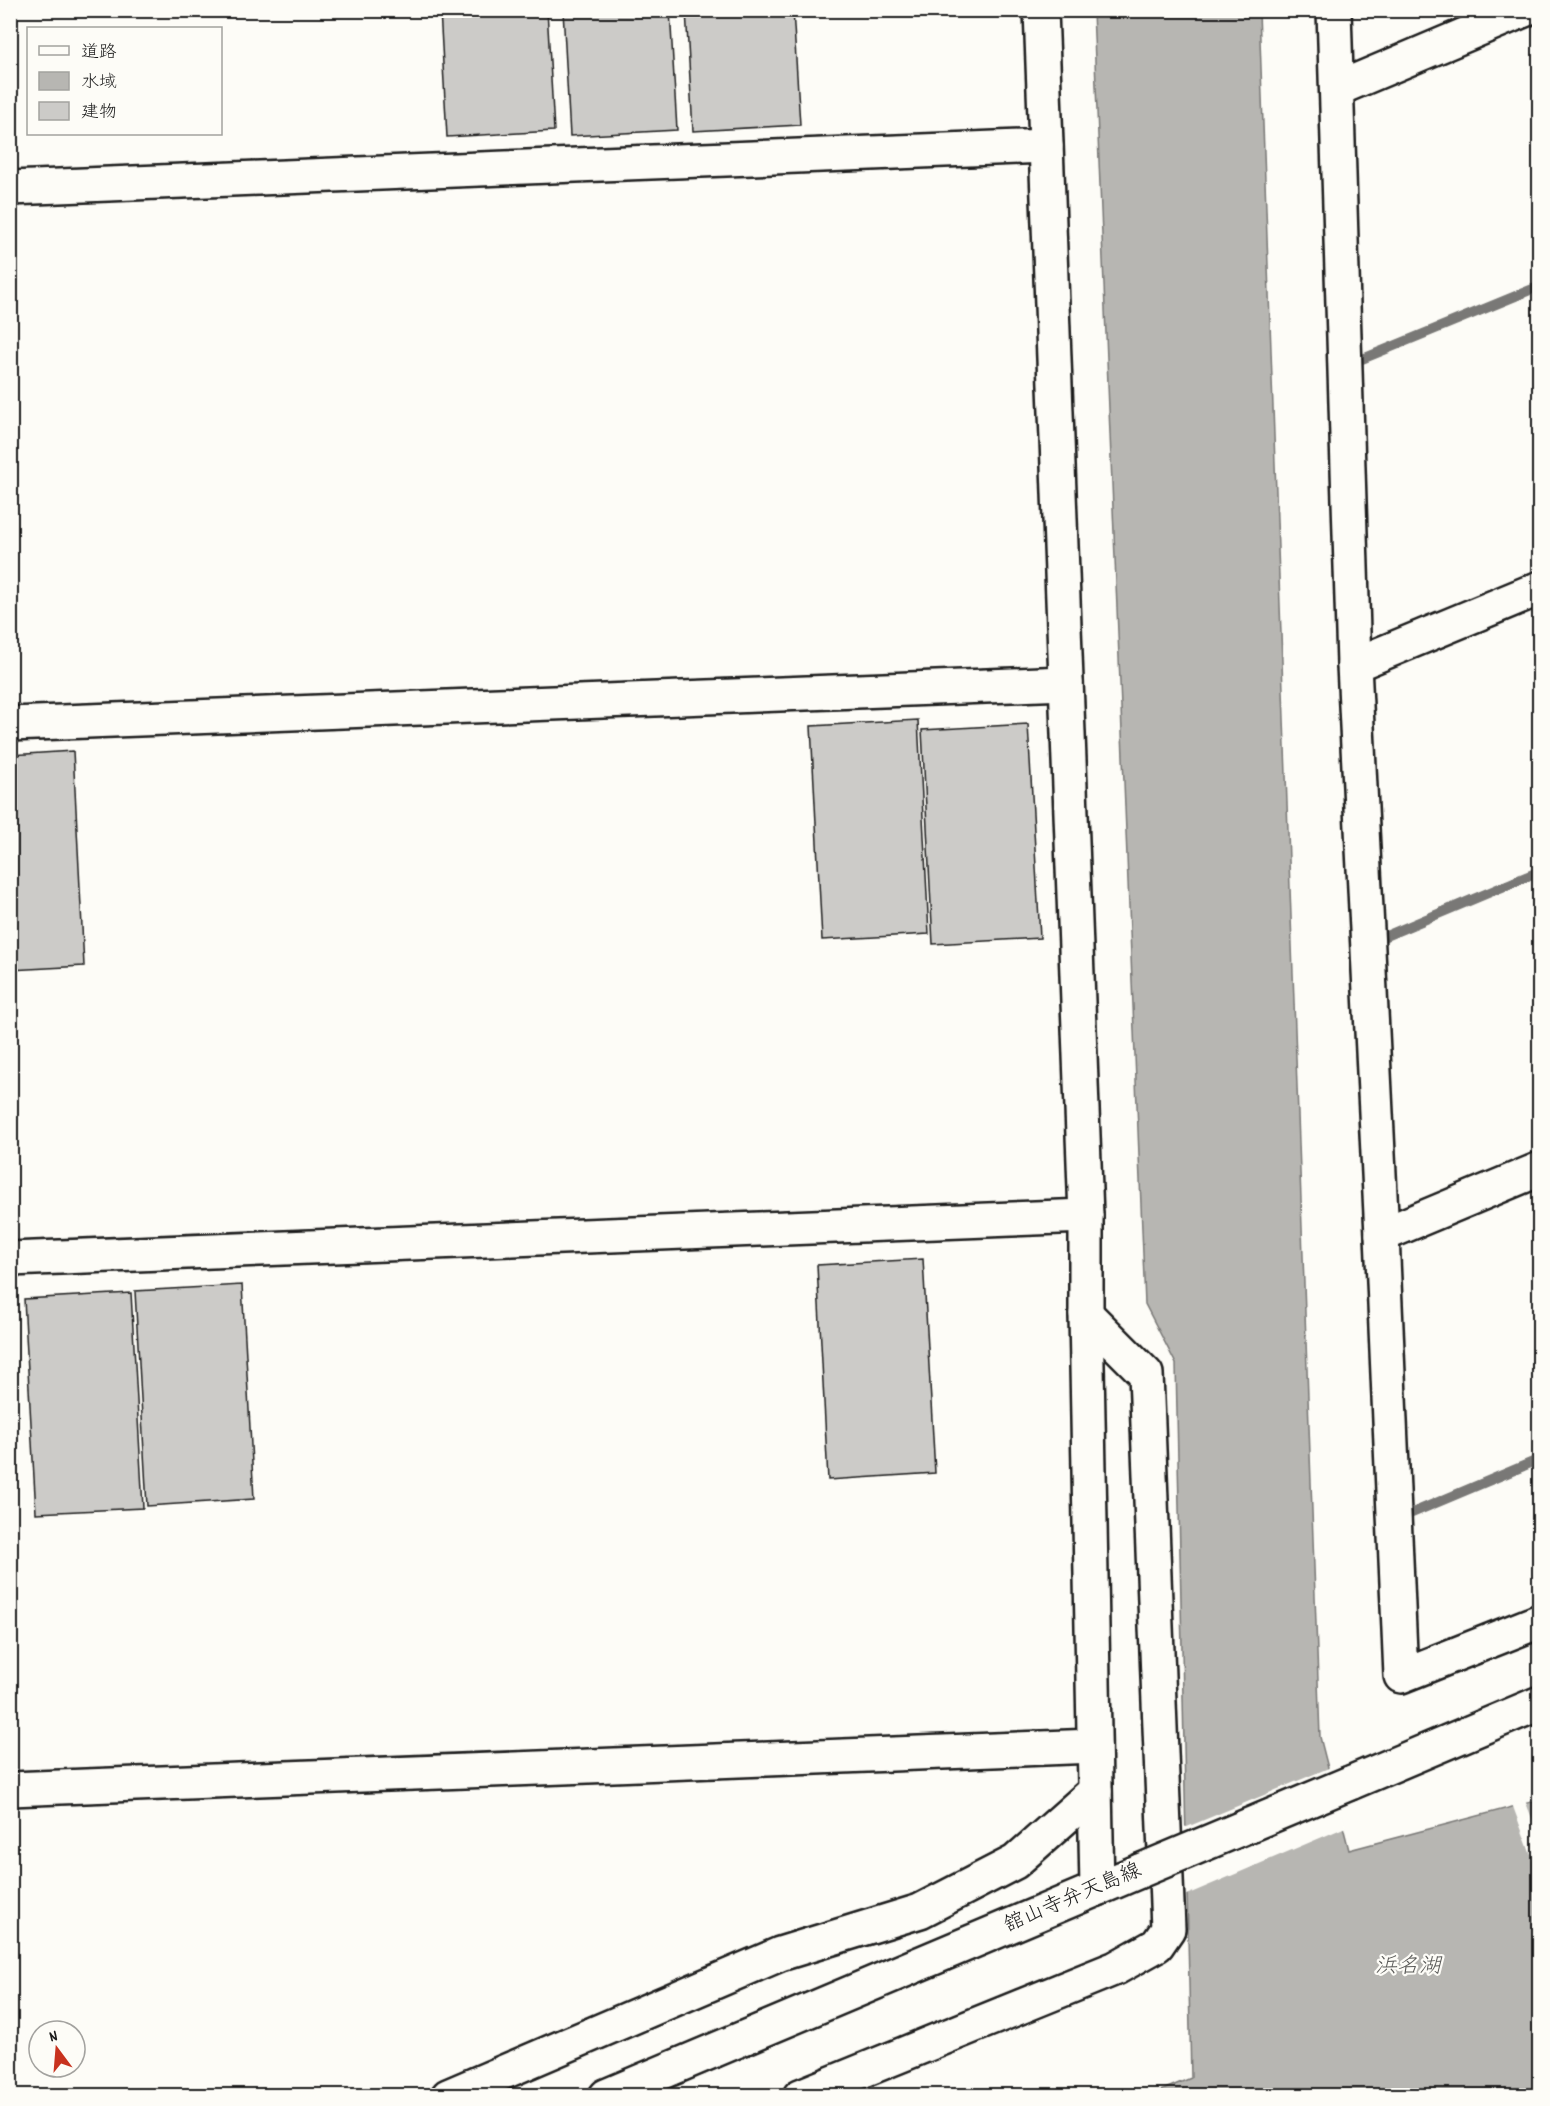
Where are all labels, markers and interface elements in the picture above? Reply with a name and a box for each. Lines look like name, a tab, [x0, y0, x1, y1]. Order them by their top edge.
legend	[27, 27, 222, 135]
text: 道路	[81, 41, 117, 66]
text: 水域	[81, 71, 117, 96]
text: 建物	[81, 101, 117, 126]
street label: 舘山寺弁天島線	[999, 1856, 1147, 1942]
water label: 浜名湖	[1375, 1952, 1443, 1983]
north arrow	[27, 2019, 87, 2079]
text: N	[47, 2025, 61, 2049]

